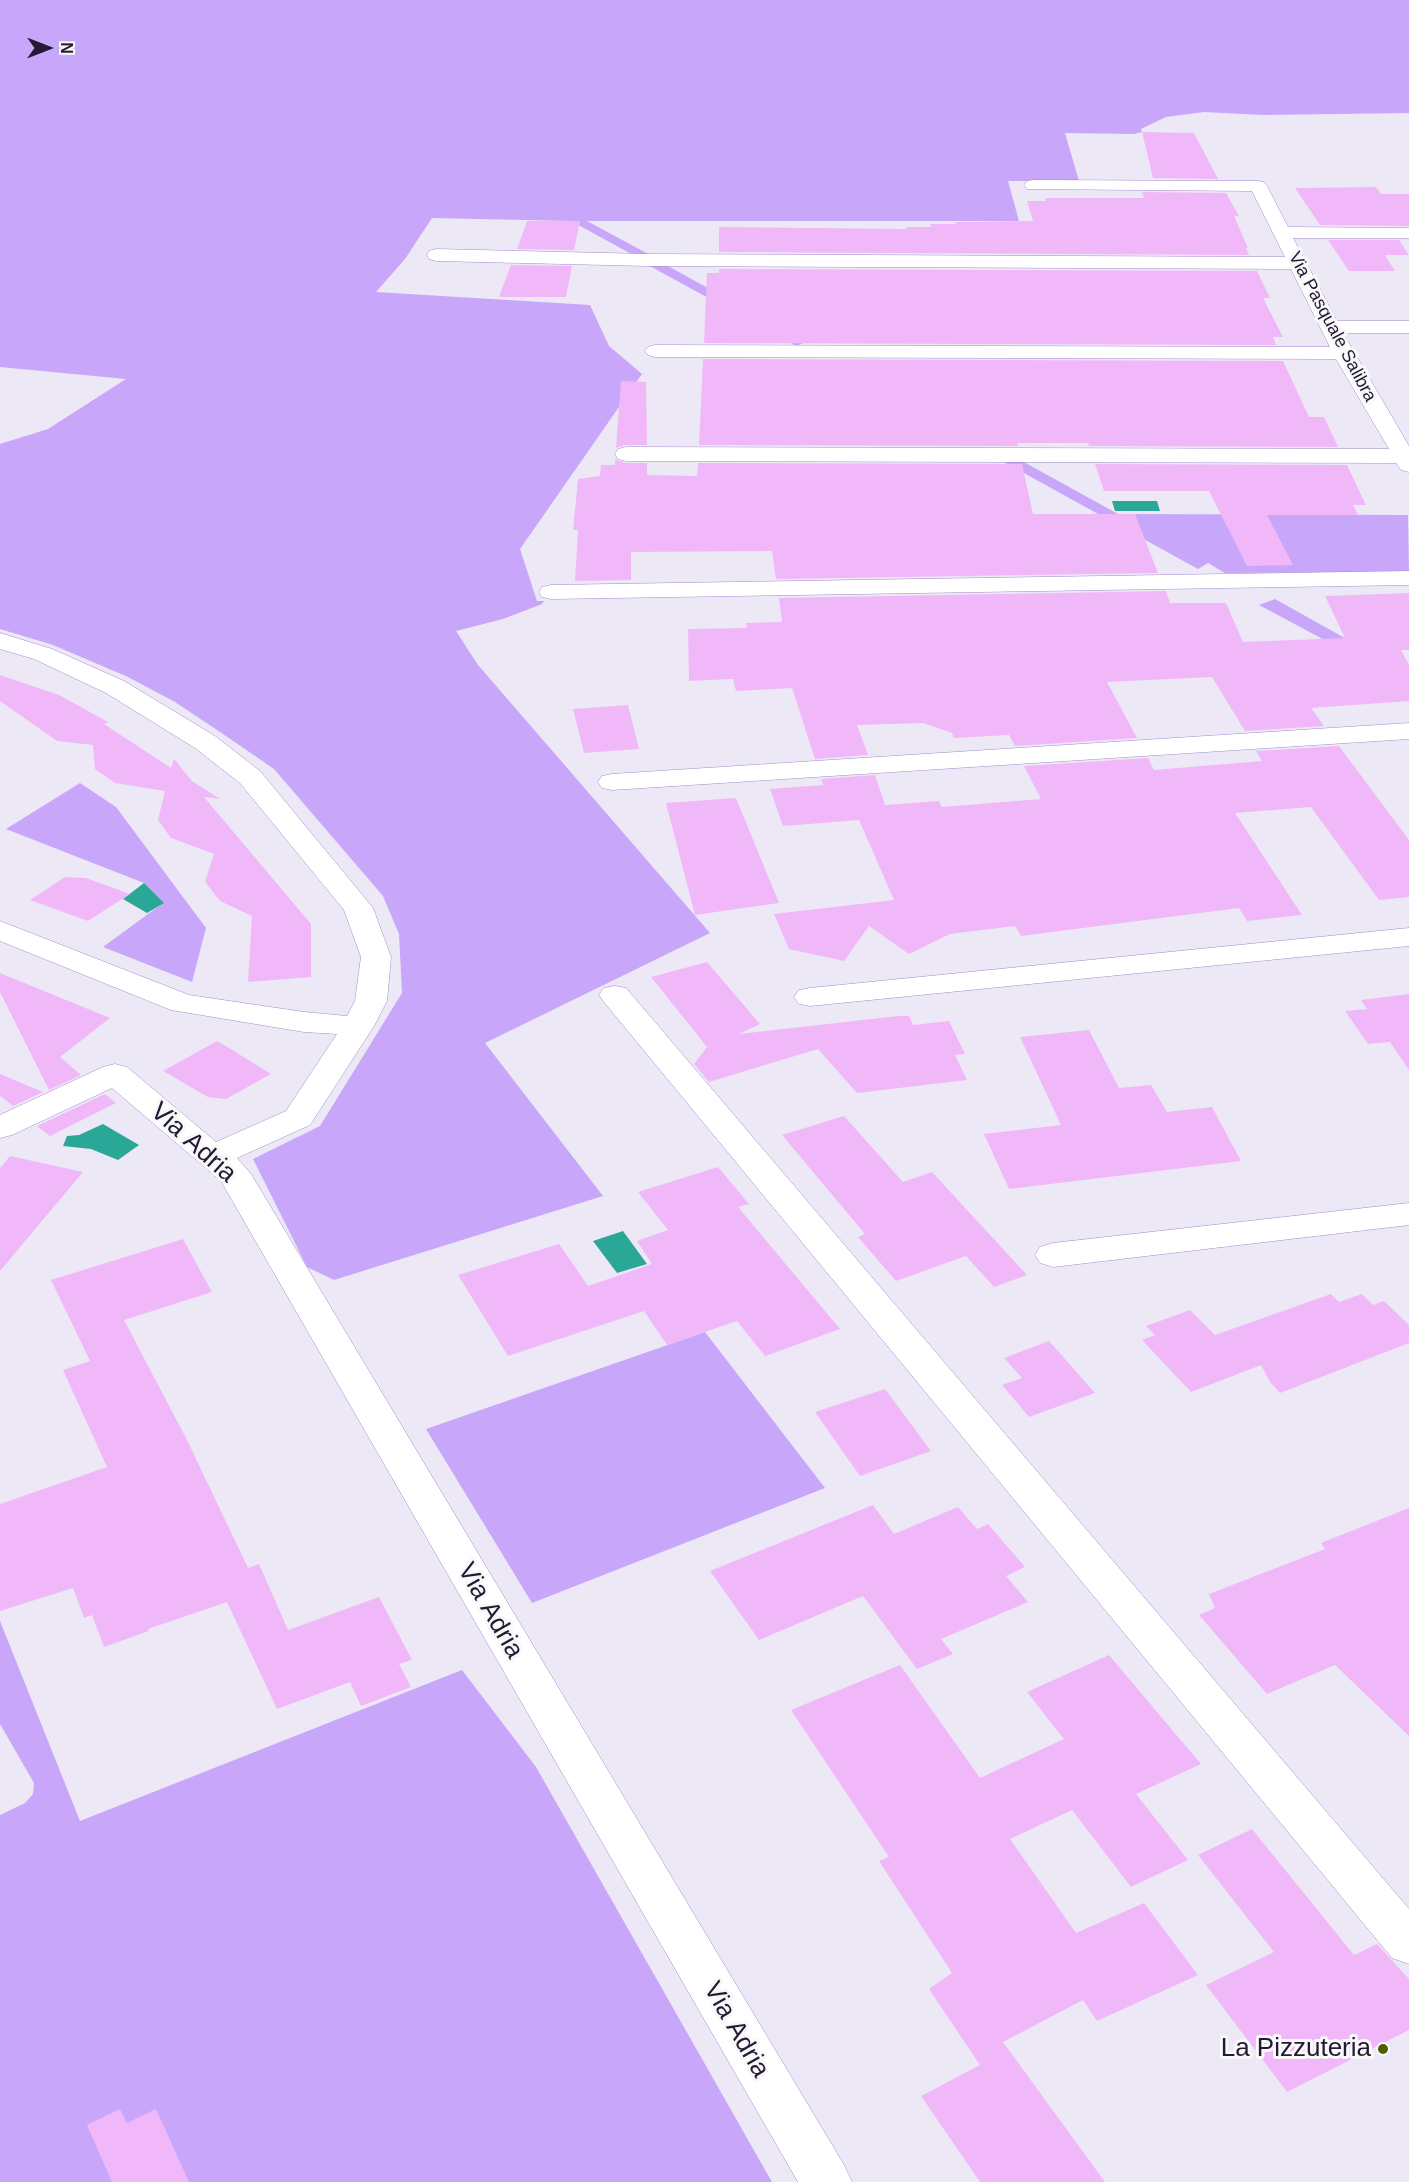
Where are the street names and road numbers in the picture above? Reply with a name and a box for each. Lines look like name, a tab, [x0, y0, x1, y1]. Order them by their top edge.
street label: Via Pasquale Salibra	[1283, 248, 1381, 406]
street label: Via Adria	[144, 1096, 242, 1190]
street label: Via Adria	[450, 1558, 530, 1664]
street label: Via Adria	[696, 1977, 776, 2083]

